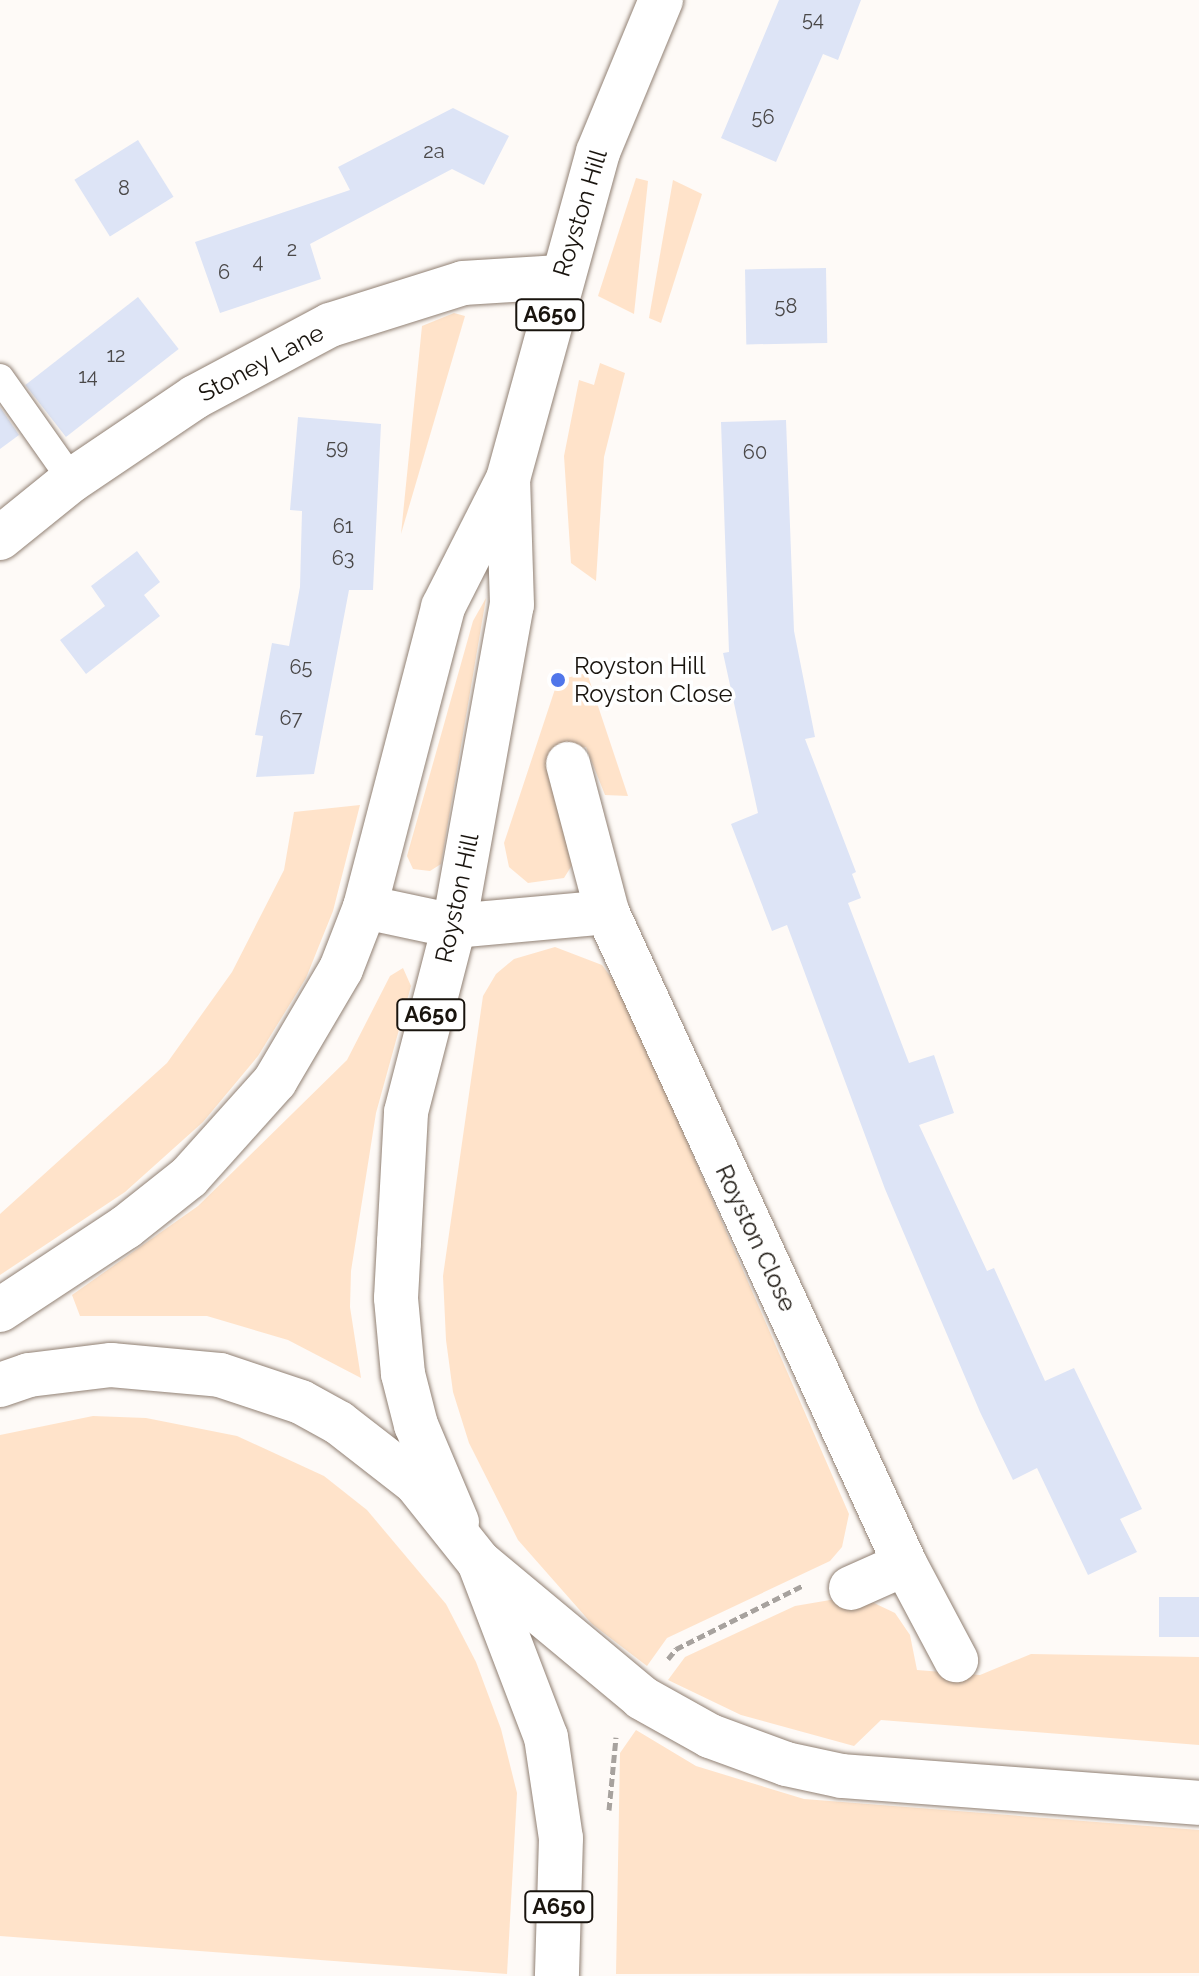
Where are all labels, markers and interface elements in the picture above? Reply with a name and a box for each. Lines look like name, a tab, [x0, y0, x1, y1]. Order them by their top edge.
house number: 54	[802, 7, 824, 31]
house number: 56	[752, 105, 774, 129]
house number: 2a	[423, 139, 445, 163]
street label: Royston Hill	[547, 146, 613, 280]
house number: 8	[118, 176, 130, 200]
house number: 2	[287, 237, 297, 261]
house number: 4	[253, 249, 263, 273]
house number: 6	[218, 260, 230, 284]
house number: 58	[775, 294, 797, 318]
road number: A650	[514, 297, 586, 333]
street label: Stoney Lane	[193, 318, 329, 408]
house number: 12	[107, 343, 125, 367]
house number: 14	[78, 364, 98, 388]
house number: 59	[326, 435, 348, 459]
house number: 60	[743, 440, 767, 464]
house number: 61	[333, 514, 353, 538]
house number: 63	[332, 546, 354, 570]
place label: Royston Hill Royston Close	[574, 652, 733, 708]
house number: 65	[290, 655, 312, 679]
marker: Royston Hill Royston Close	[549, 671, 567, 689]
house number: 67	[280, 706, 302, 730]
street label: Royston Hill	[429, 831, 485, 965]
road number: A650	[395, 997, 467, 1033]
street label: Royston Close	[709, 1160, 803, 1316]
road number: A650	[523, 1889, 595, 1925]

